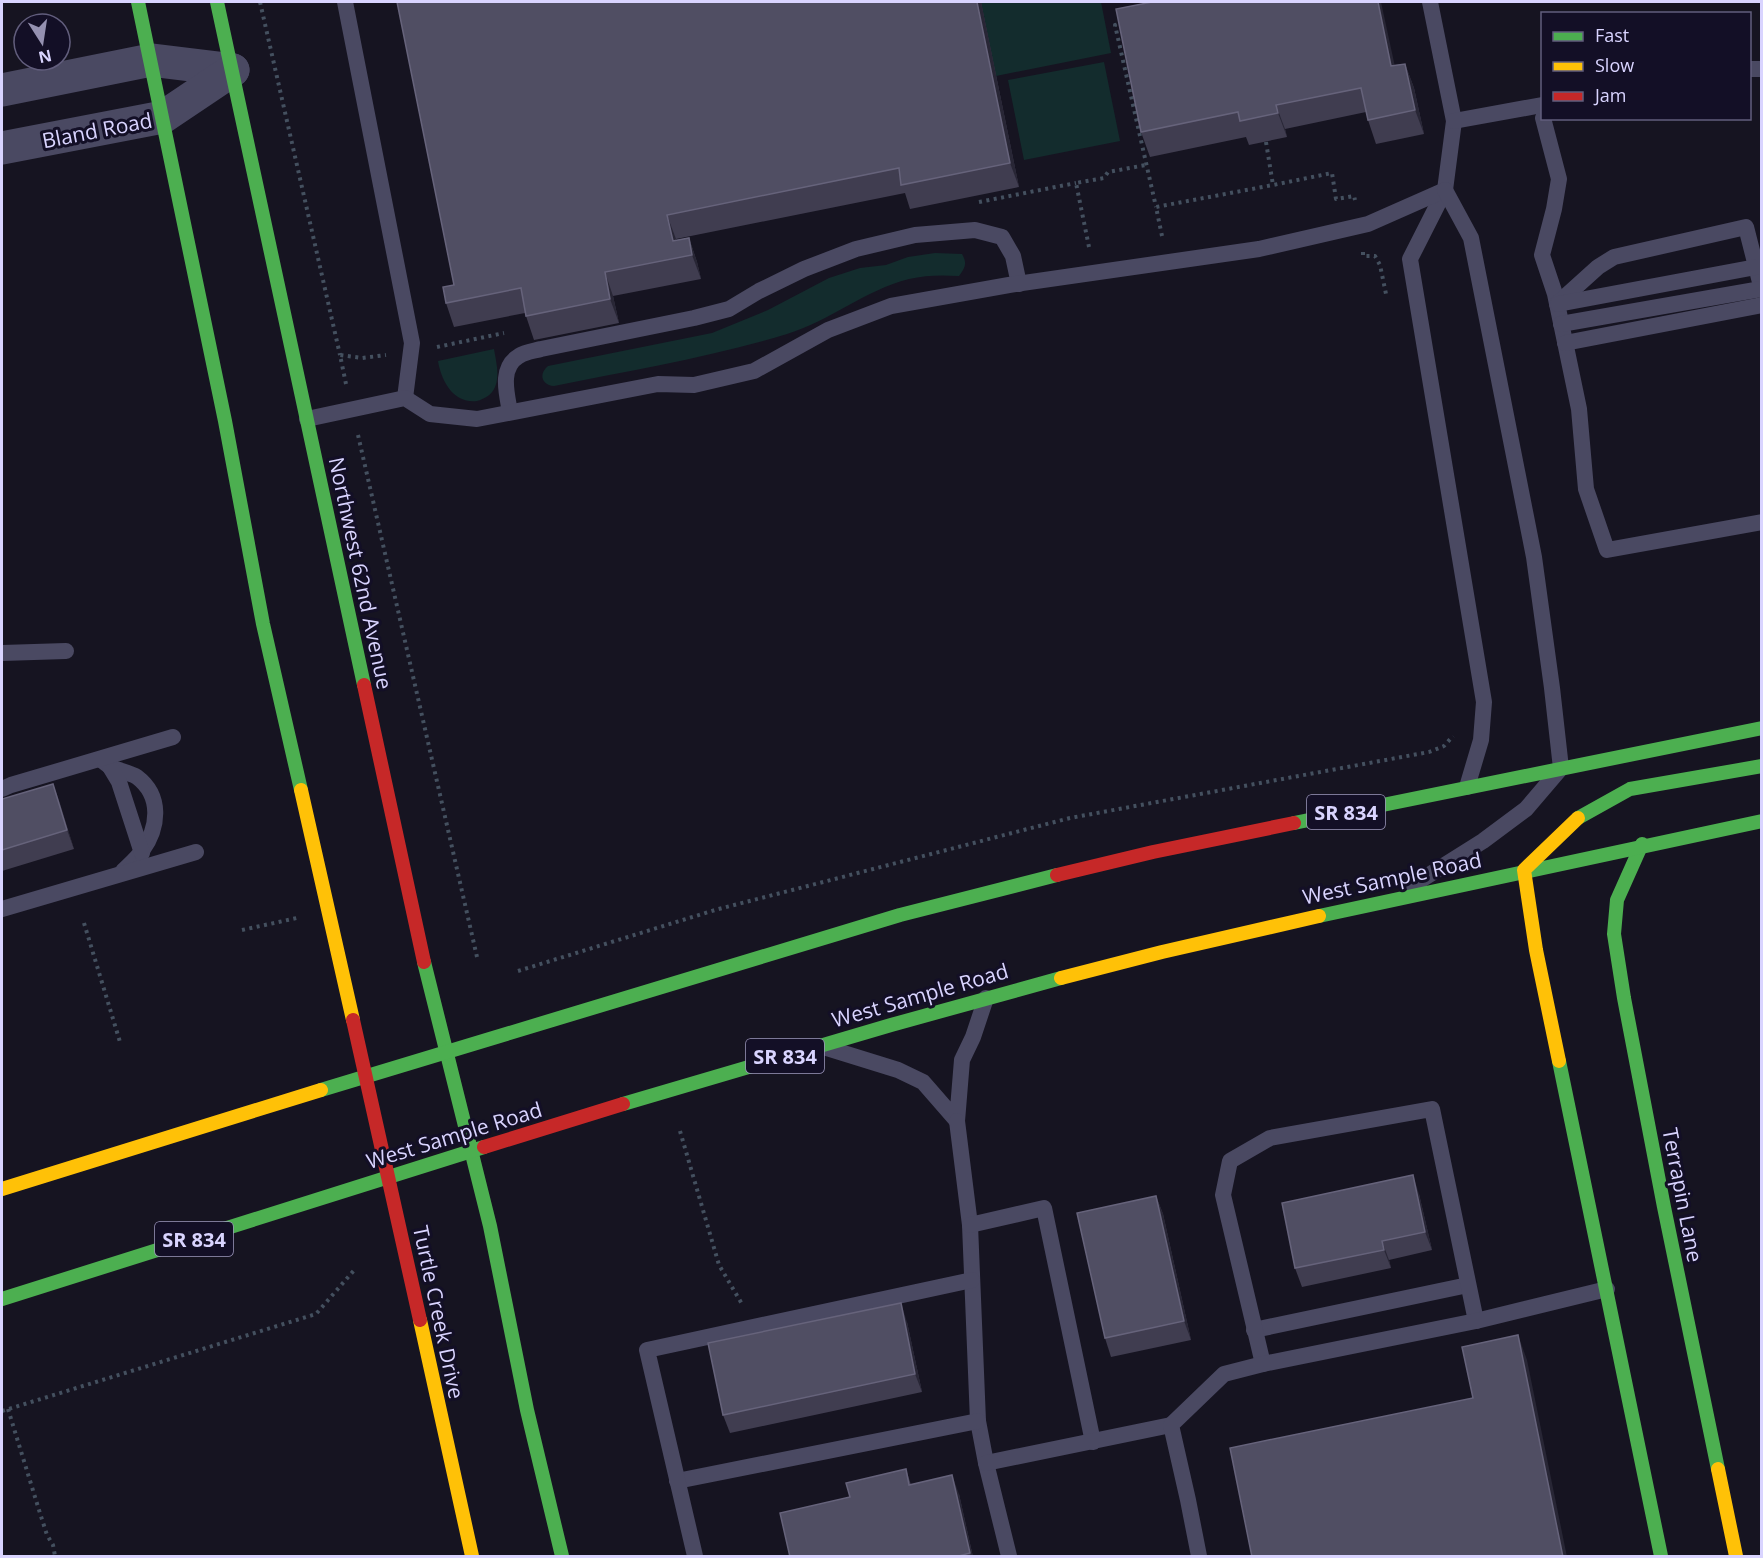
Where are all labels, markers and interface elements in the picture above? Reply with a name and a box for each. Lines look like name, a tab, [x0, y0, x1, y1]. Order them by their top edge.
north arrow	[12, 12, 72, 72]
legend	[1541, 12, 1751, 120]
text: Fast	[1595, 23, 1629, 47]
text: N	[36, 45, 54, 69]
text: Slow	[1595, 53, 1634, 77]
text: Jam	[1593, 83, 1627, 107]
street label: Bland Road	[39, 106, 155, 154]
street label: Northwest 62nd Avenue	[323, 454, 399, 692]
road number: SR 834	[1307, 795, 1385, 829]
street label: West Sample Road	[1300, 845, 1484, 911]
street label: West Sample Road	[829, 956, 1011, 1034]
road number: SR 834	[746, 1039, 824, 1073]
street label: West Sample Road	[363, 1095, 545, 1175]
street label: Terrapin Lane	[1656, 1126, 1710, 1264]
road number: SR 834	[155, 1222, 233, 1256]
street label: Turtle Creek Drive	[407, 1223, 471, 1401]

